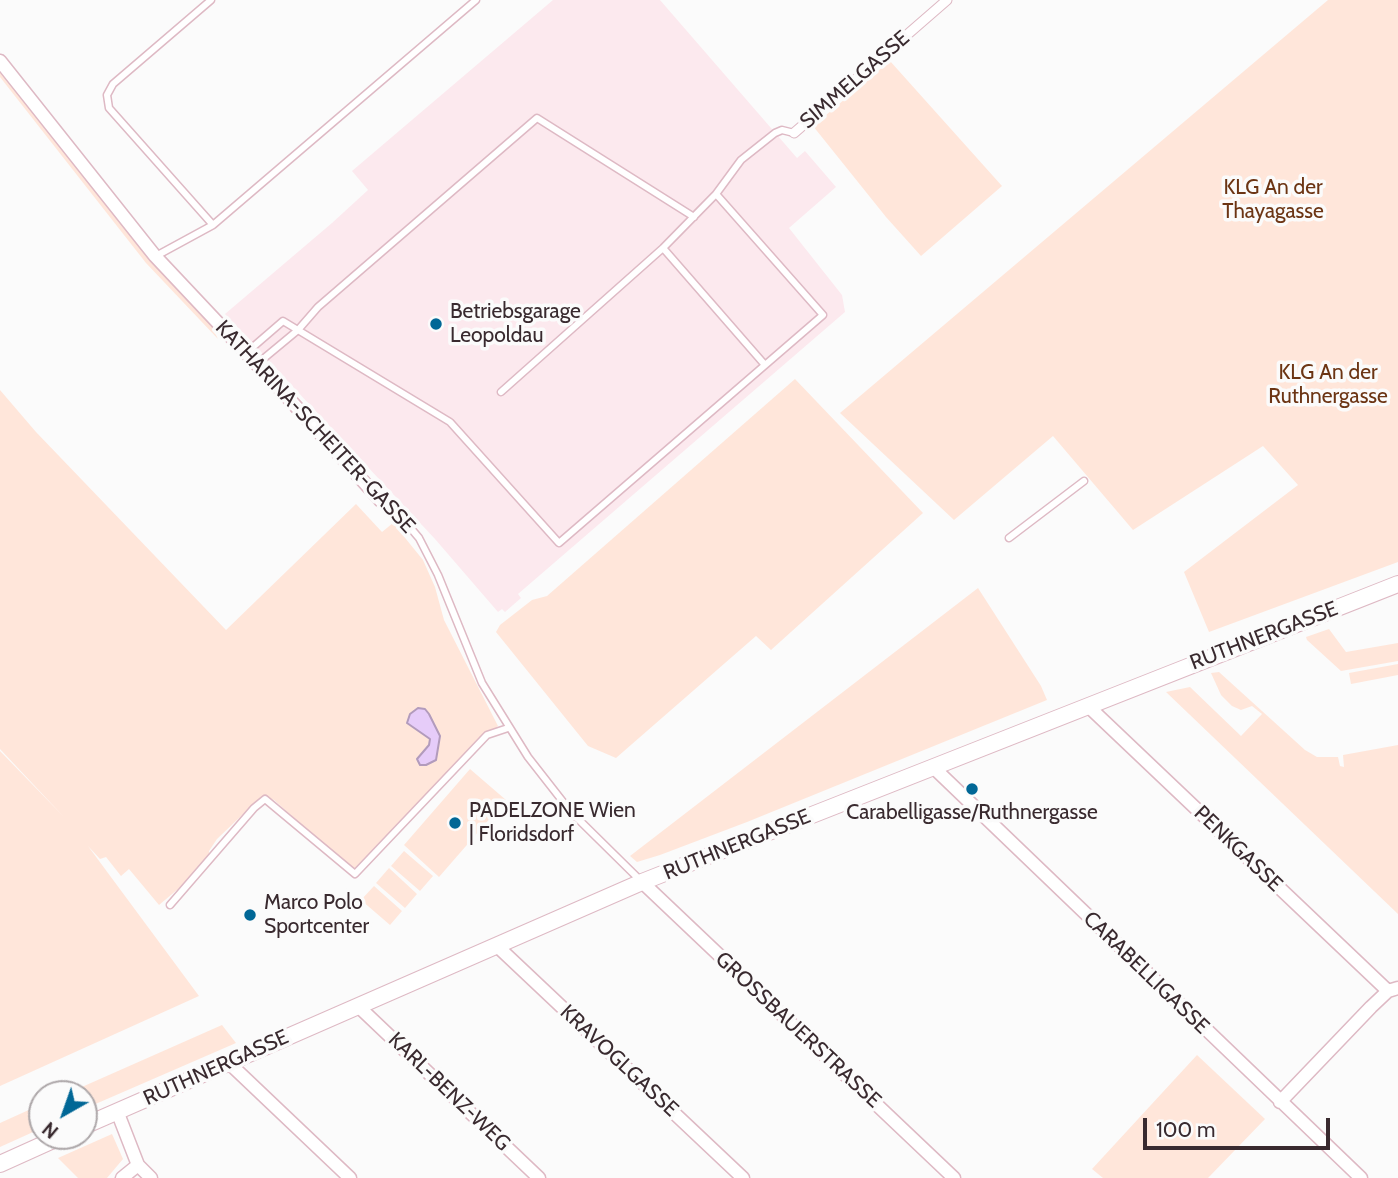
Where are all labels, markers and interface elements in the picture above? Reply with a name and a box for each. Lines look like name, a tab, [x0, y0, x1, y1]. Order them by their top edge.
street label: SIMMELGASSE	[795, 26, 915, 134]
park label: KLG An der Thayagasse	[1222, 175, 1324, 225]
place label: Betriebsgarage Leopoldau	[450, 299, 581, 349]
street label: KATHARINA-SCHEITER-GASSE	[210, 315, 420, 539]
marker: Betriebsgarage Leopoldau	[428, 316, 444, 332]
park label: KLG An der Ruthnergasse	[1268, 360, 1388, 410]
street label: RUTHNERGASSE	[1187, 596, 1341, 676]
marker: Carabelligasse/Ruthnergasse	[964, 781, 980, 797]
place label: PADELZONE Wien | Floridsdorf	[469, 798, 636, 848]
place label: Carabelligasse/Ruthnergasse	[846, 800, 1098, 826]
street label: PENKGASSE	[1189, 801, 1287, 897]
street label: RUTHNERGASSE	[660, 804, 814, 886]
marker: PADELZONE Wien | Floridsdorf	[447, 815, 463, 831]
place label: Marco Polo Sportcenter	[264, 890, 369, 940]
marker: Marco Polo Sportcenter	[242, 907, 258, 923]
street label: CARABELLIGASSE	[1078, 907, 1214, 1039]
street label: GROSSBAUERSTRASSE	[710, 947, 886, 1113]
street label: KRAVOGLGASSE	[555, 1000, 683, 1122]
street label: RUTHNERGASSE	[140, 1025, 292, 1111]
street label: KARL-BENZ-WEG	[383, 1028, 515, 1156]
north arrow	[28, 1080, 98, 1150]
scale bar	[1146, 1104, 1333, 1148]
text: N	[38, 1117, 63, 1143]
text: 100 m	[1156, 1117, 1215, 1142]

